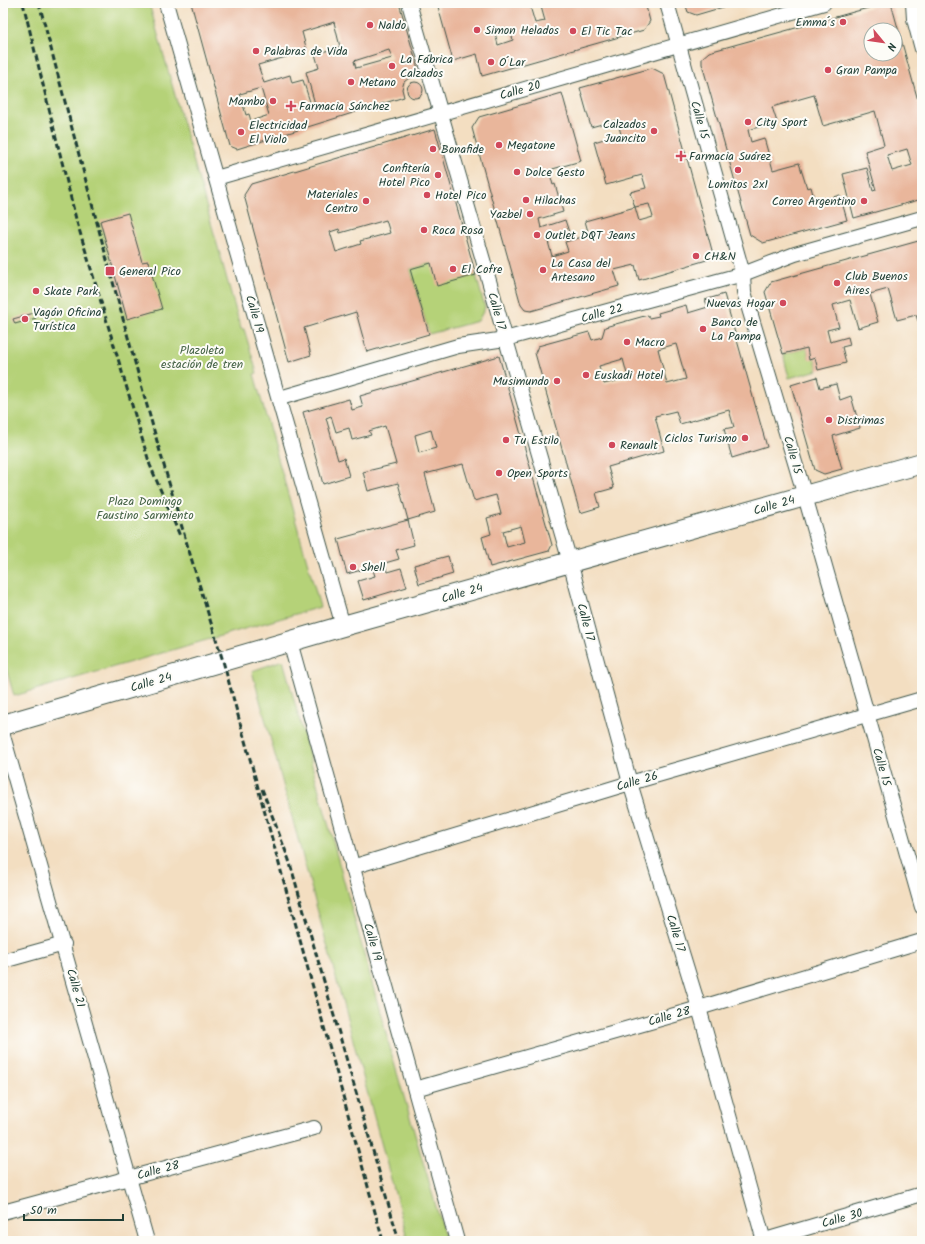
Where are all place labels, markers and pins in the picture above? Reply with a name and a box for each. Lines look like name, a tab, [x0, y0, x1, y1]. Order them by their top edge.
place label: Emma´s	[796, 13, 835, 32]
place label: Naldo	[378, 16, 406, 35]
marker: Emma´s	[838, 17, 848, 27]
marker: Naldo	[365, 20, 375, 30]
place label: Simon Helados	[485, 21, 559, 40]
place label: El Tic Tac	[581, 22, 633, 41]
marker: Simon Helados	[472, 25, 482, 35]
marker: El Tic Tac	[568, 26, 578, 36]
place label: Palabras de Vida	[264, 42, 348, 61]
marker: Palabras de Vida	[251, 46, 261, 56]
place label: La Fábrica Calzados	[400, 50, 453, 83]
place label: O´Lar	[499, 53, 526, 72]
marker: O´Lar	[486, 57, 496, 67]
marker: La Fábrica Calzados	[387, 61, 397, 71]
place label: Gran Pampa	[836, 61, 898, 80]
marker: Gran Pampa	[823, 65, 833, 75]
place label: Metano	[359, 73, 396, 92]
marker: Metano	[346, 77, 356, 87]
place label: Mambo	[229, 92, 265, 111]
marker: Mambo	[268, 96, 278, 106]
place label: Farmacia Sánchez	[299, 97, 390, 116]
marker: Farmacia Sánchez	[286, 101, 296, 111]
place label: City Sport	[756, 113, 808, 132]
place label: Calzados Juancito	[603, 115, 646, 148]
place label: Electricidad El Violo	[249, 116, 308, 149]
marker: City Sport	[743, 117, 753, 127]
marker: Calzados Juancito	[649, 126, 659, 136]
marker: Electricidad El Violo	[236, 127, 246, 137]
place label: Megatone	[507, 136, 556, 155]
place label: Bonafide	[441, 140, 484, 159]
marker: Megatone	[494, 140, 504, 150]
marker: Bonafide	[428, 144, 438, 154]
place label: Farmacia Suárez	[689, 147, 771, 166]
marker: Farmacia Suárez	[676, 151, 686, 161]
place label: Confitería Hotel Pico	[379, 159, 430, 192]
place label: Dolce Gesto	[525, 163, 585, 182]
marker: Lomitos 2x1	[733, 165, 743, 175]
marker: Dolce Gesto	[512, 167, 522, 177]
marker: Confitería Hotel Pico	[433, 170, 443, 180]
place label: Lomitos 2x1	[708, 175, 768, 194]
place label: Materiales Centro	[307, 185, 358, 218]
place label: Hotel Pico	[435, 186, 486, 205]
marker: Hotel Pico	[422, 190, 432, 200]
place label: Hilachas	[534, 191, 576, 210]
place label: Correo Argentino	[772, 192, 856, 211]
marker: Hilachas	[521, 195, 531, 205]
marker: Materiales Centro	[361, 196, 371, 206]
marker: Correo Argentino	[859, 196, 869, 206]
place label: Yazbel	[490, 205, 522, 224]
marker: Yazbel	[525, 209, 535, 219]
place label: Roca Rosa	[432, 221, 484, 240]
marker: Roca Rosa	[419, 225, 429, 235]
place label: Outlet DQT Jeans	[545, 226, 635, 245]
marker: Outlet DQT Jeans	[532, 230, 542, 240]
place label: CH&N	[704, 247, 736, 266]
marker: CH&N	[691, 251, 701, 261]
place label: La Casa del Artesano	[551, 254, 611, 287]
place label: El Cofre	[461, 260, 503, 279]
place label: General Pico	[119, 262, 181, 281]
marker: El Cofre	[448, 264, 458, 274]
marker: General Pico	[104, 265, 116, 277]
marker: La Casa del Artesano	[538, 265, 548, 275]
place label: Club Buenos Aires	[845, 267, 908, 300]
marker: Club Buenos Aires	[832, 278, 842, 288]
place label: Skate Park	[44, 282, 99, 301]
marker: Skate Park	[31, 286, 41, 296]
place label: Nuevas Hogar	[706, 294, 776, 313]
marker: Nuevas Hogar	[778, 298, 788, 308]
place label: Vagón Oficina Turística	[33, 303, 102, 336]
place label: Banco de La Pampa	[711, 313, 761, 346]
marker: Vagón Oficina Turística	[20, 314, 30, 324]
marker: Banco de La Pampa	[698, 324, 708, 334]
place label: Macro	[635, 333, 665, 352]
marker: Macro	[622, 337, 632, 347]
place label: Euskadi Hotel	[594, 366, 663, 385]
marker: Euskadi Hotel	[581, 370, 591, 380]
place label: Musimundo	[493, 372, 549, 391]
marker: Musimundo	[552, 376, 562, 386]
place label: Distrimas	[837, 411, 884, 430]
marker: Distrimas	[824, 415, 834, 425]
place label: Ciclos Turismo	[664, 429, 737, 448]
place label: Tu Estilo	[514, 431, 559, 450]
marker: Ciclos Turismo	[740, 433, 750, 443]
marker: Tu Estilo	[501, 435, 511, 445]
place label: Renault	[620, 436, 658, 455]
marker: Renault	[607, 440, 617, 450]
place label: Open Sports	[507, 464, 568, 483]
marker: Open Sports	[494, 468, 504, 478]
place label: Shell	[361, 558, 385, 577]
marker: Shell	[348, 562, 358, 572]

